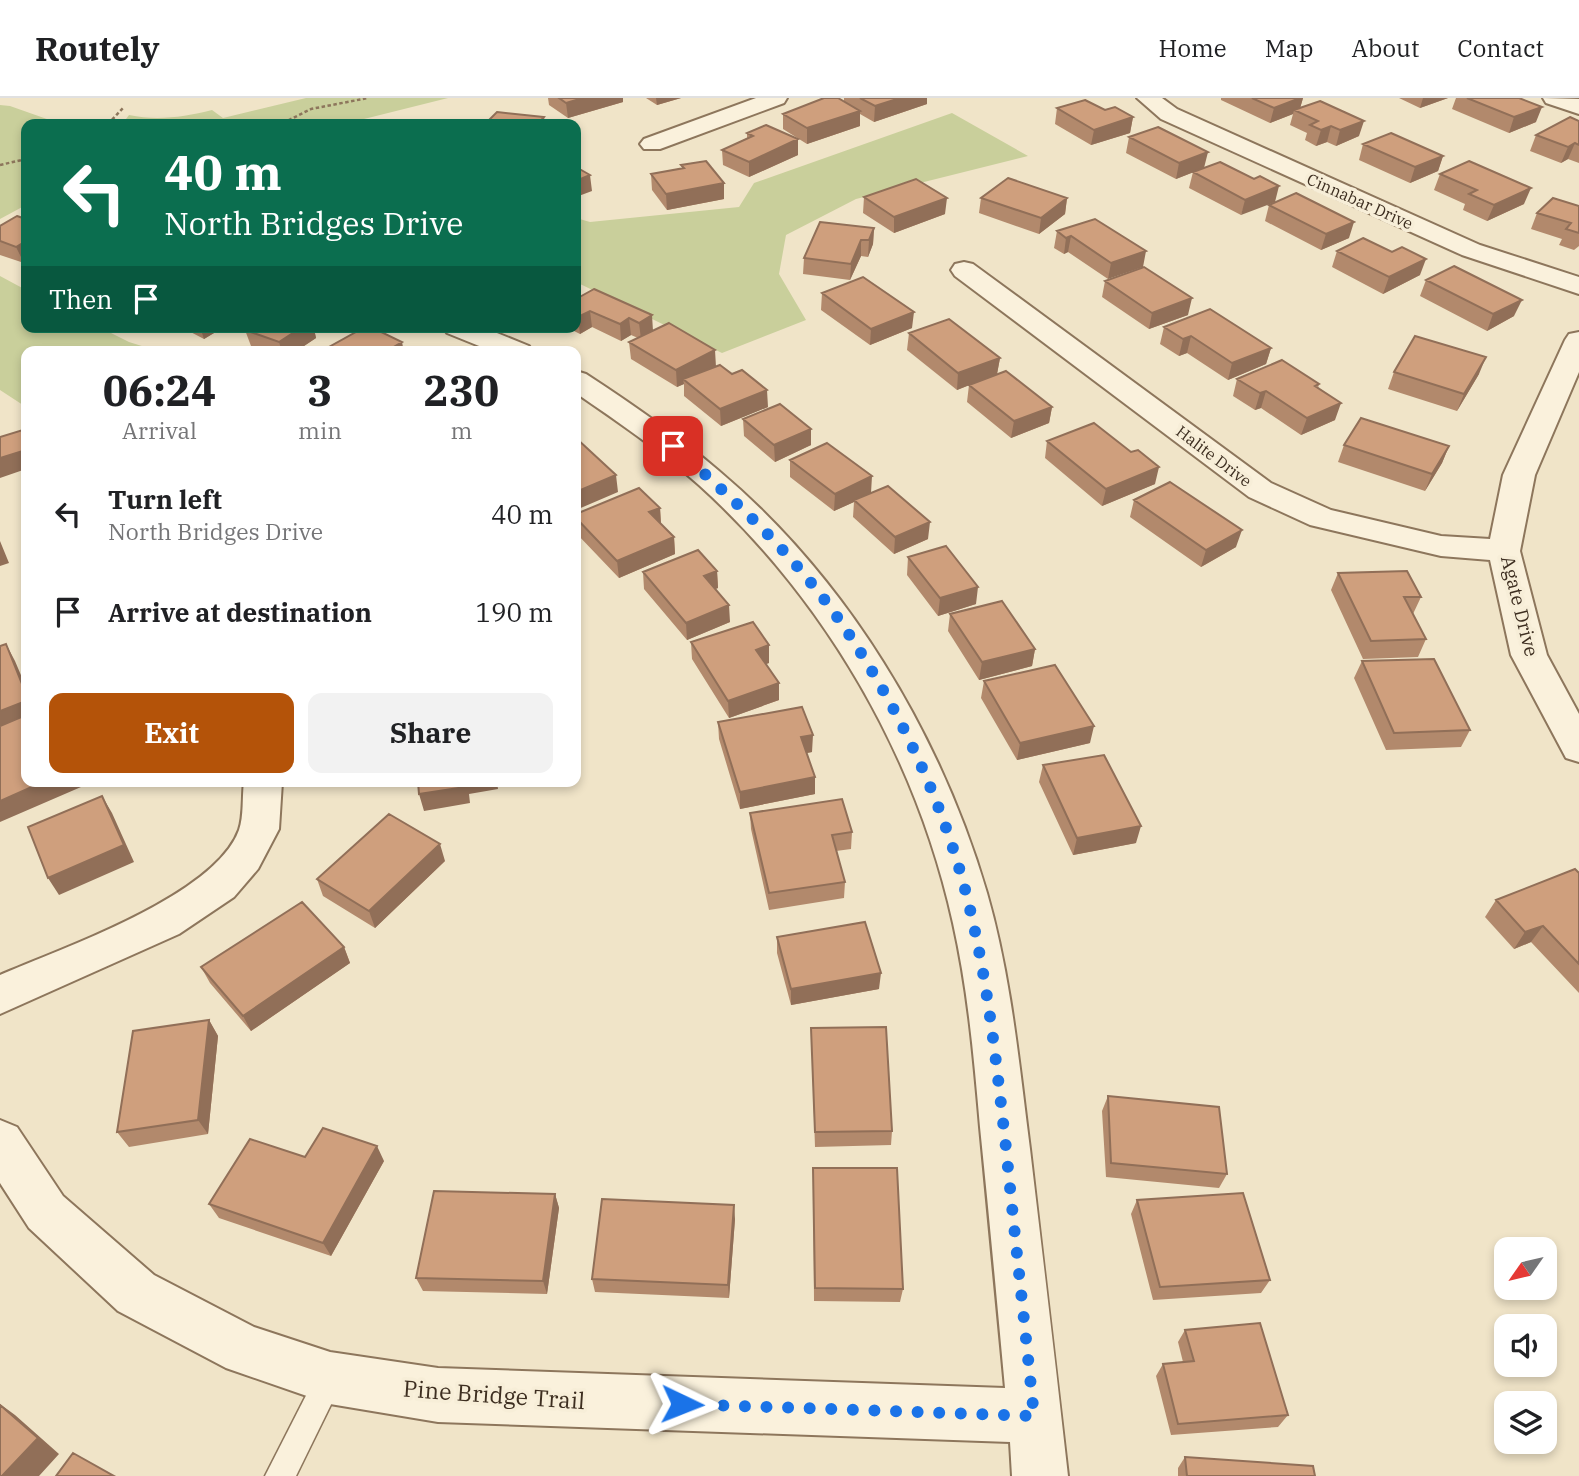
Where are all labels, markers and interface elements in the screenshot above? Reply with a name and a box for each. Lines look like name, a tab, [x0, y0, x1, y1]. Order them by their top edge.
text: Routely	[35, 27, 160, 70]
text: Home	[1159, 32, 1227, 64]
text: Map	[1265, 32, 1313, 64]
text: About	[1351, 32, 1419, 64]
text: Contact	[1457, 32, 1544, 64]
text: 40 m	[164, 140, 282, 203]
icon: left	[49, 147, 140, 238]
street label: Cinnabar Drive	[1304, 169, 1416, 233]
text: North Bridges Drive	[164, 202, 463, 244]
icon: arrive	[127, 280, 165, 318]
text: Then	[49, 282, 113, 316]
text: 06:24	[103, 363, 216, 418]
text: 3	[307, 363, 333, 418]
text: 230	[424, 363, 499, 418]
text: Arrival	[122, 415, 197, 445]
text: min	[298, 415, 342, 445]
text: m	[450, 415, 472, 445]
pin	[643, 416, 703, 476]
street label: Halite Drive	[1172, 421, 1256, 491]
icon: arrive	[654, 427, 692, 465]
text: Turn left	[108, 482, 222, 516]
icon: left	[49, 495, 87, 533]
text: 40 m	[491, 497, 553, 531]
text: North Bridges Drive	[108, 516, 323, 546]
street label: Agate Drive	[1496, 553, 1544, 659]
icon: arrive	[49, 593, 87, 631]
text: Arrive at destination	[108, 595, 372, 629]
text: 190 m	[475, 595, 553, 629]
button: Exit	[49, 693, 294, 773]
button: Share	[308, 693, 553, 773]
north arrow	[1494, 1237, 1558, 1300]
map controls	[1494, 1237, 1557, 1454]
button: sound	[1494, 1314, 1557, 1377]
position arrow	[645, 1367, 719, 1441]
street label: Pine Bridge Trail	[402, 1373, 586, 1415]
button: layers	[1494, 1391, 1557, 1454]

